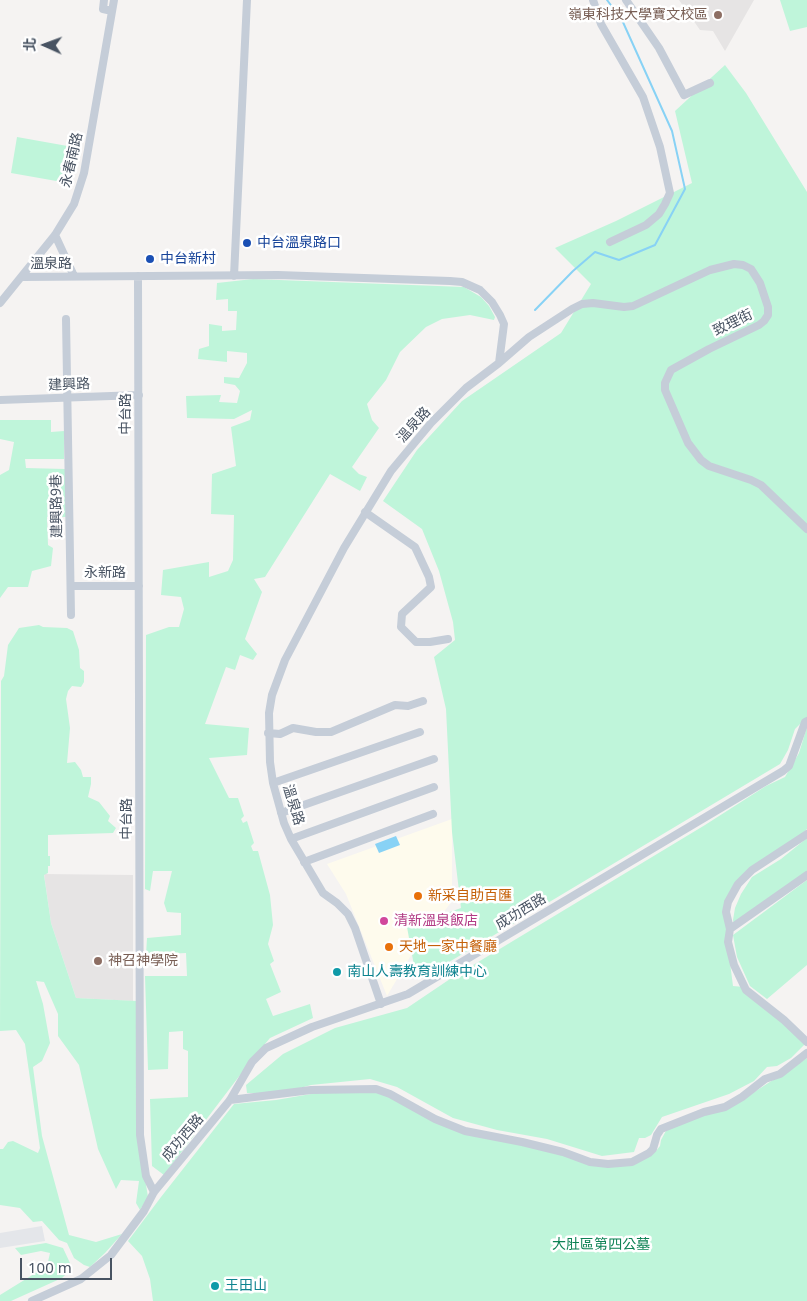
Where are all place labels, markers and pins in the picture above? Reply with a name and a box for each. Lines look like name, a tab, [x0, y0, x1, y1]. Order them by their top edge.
place label: 嶺東科技大學寶文校區	[568, 7, 708, 23]
marker: 嶺東科技大學寶文校區	[712, 9, 724, 21]
place label: 中台溫泉路口	[257, 235, 341, 251]
marker: 中台溫泉路口	[241, 237, 253, 249]
place label: 中台新村	[160, 251, 216, 267]
marker: 中台新村	[144, 253, 156, 265]
place label: 新采自助百匯	[428, 888, 512, 904]
marker: 新采自助百匯	[412, 890, 424, 902]
place label: 清新溫泉飯店	[394, 913, 478, 929]
marker: 清新溫泉飯店	[378, 915, 390, 927]
place label: 天地一家中餐廳	[399, 939, 497, 955]
marker: 天地一家中餐廳	[383, 941, 395, 953]
place label: 神召神學院	[108, 953, 178, 969]
marker: 神召神學院	[92, 955, 104, 967]
place label: 南山人壽教育訓練中心	[347, 964, 487, 980]
marker: 南山人壽教育訓練中心	[331, 966, 343, 978]
place label: 王田山	[225, 1278, 267, 1294]
marker: 王田山	[209, 1280, 221, 1292]

